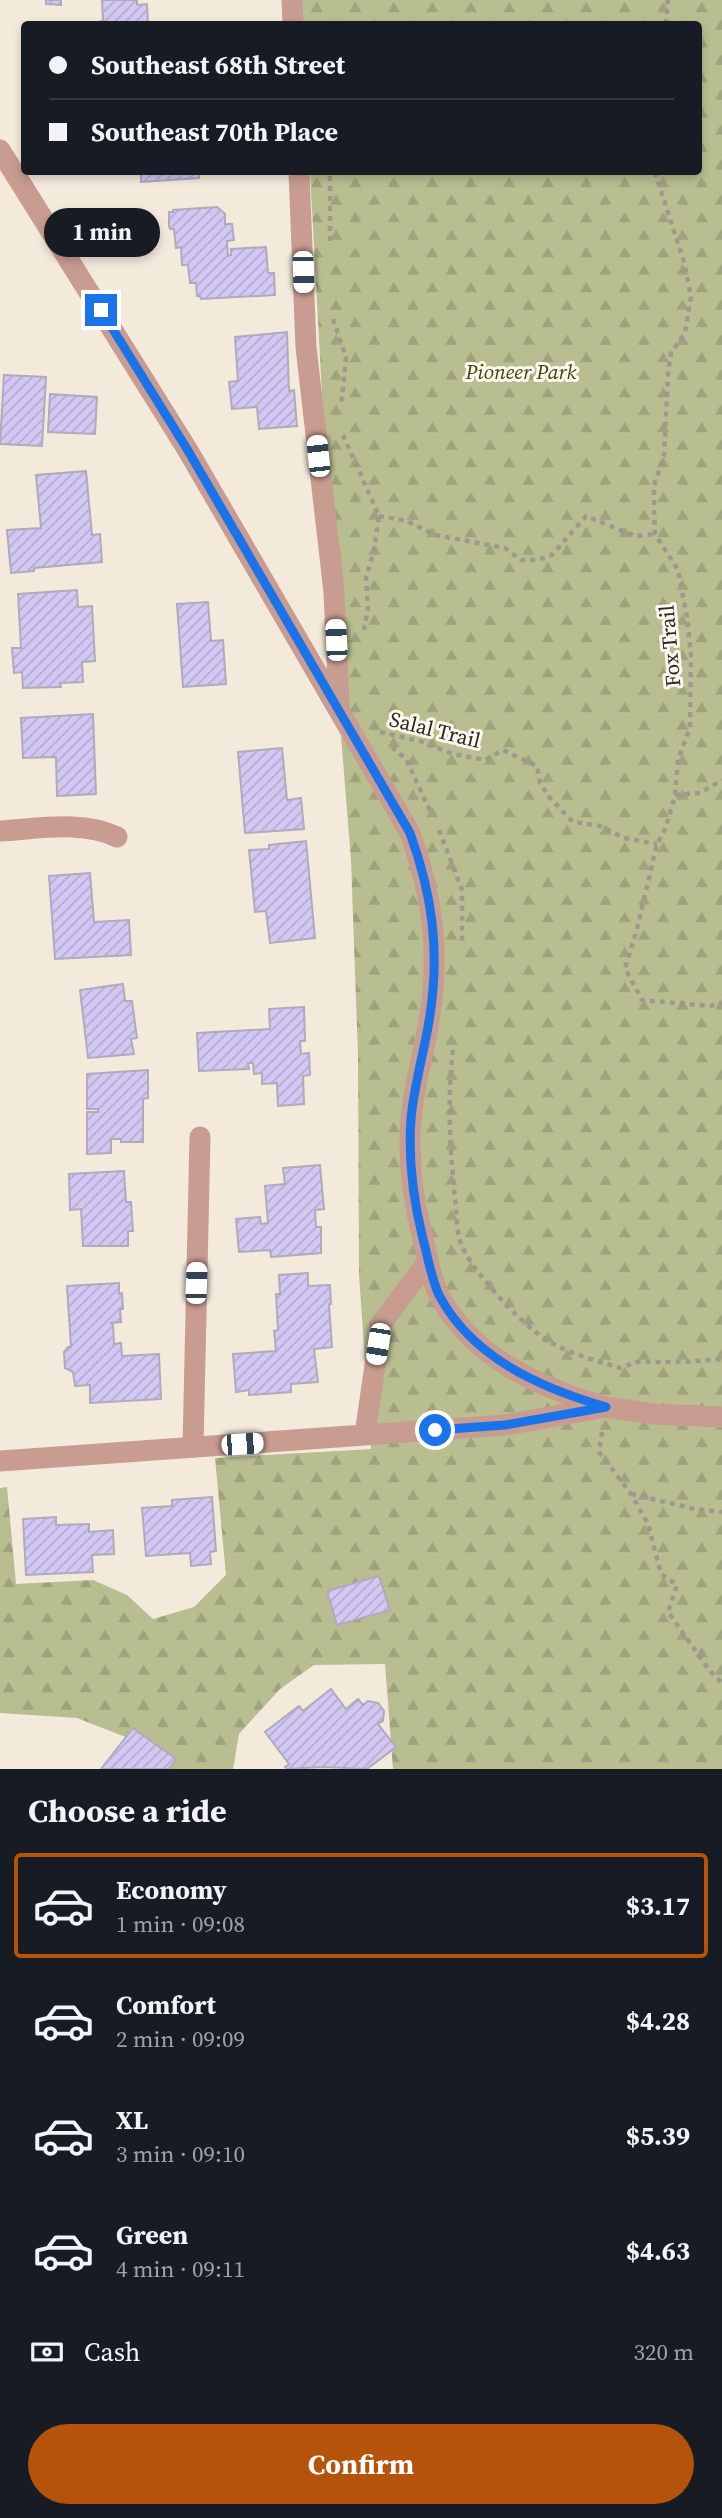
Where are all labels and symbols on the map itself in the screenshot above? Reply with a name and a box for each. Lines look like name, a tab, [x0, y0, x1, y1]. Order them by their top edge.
callout: 1 min	[43, 208, 159, 258]
car	[292, 251, 315, 293]
route end	[85, 294, 117, 326]
park label: Pioneer Park	[465, 357, 577, 386]
car	[306, 434, 331, 478]
street label: Fox Trail	[651, 604, 688, 688]
car	[325, 618, 348, 662]
street label: Salal Trail	[387, 704, 484, 755]
car	[185, 1262, 208, 1304]
car	[365, 1322, 392, 1366]
route start	[419, 1414, 451, 1446]
car	[221, 1432, 264, 1456]

